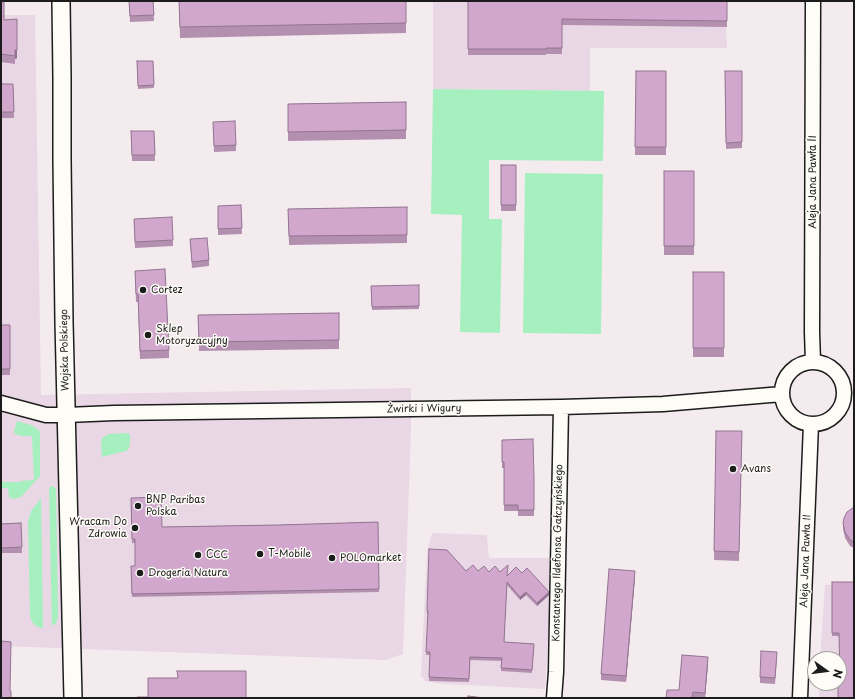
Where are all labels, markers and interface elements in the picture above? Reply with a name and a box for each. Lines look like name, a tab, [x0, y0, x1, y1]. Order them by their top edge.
street label: Aleja Jana Pawła II	[807, 135, 819, 229]
place label: Cortez	[151, 284, 183, 296]
marker: Cortez	[138, 285, 148, 295]
street label: Wojska Polskiego	[58, 309, 72, 391]
place label: Sklep Motoryzacyjny	[156, 323, 228, 346]
marker: Sklep Motoryzacyjny	[143, 330, 153, 340]
street label: Żwirki i Wigury	[387, 402, 461, 416]
place label: Avans	[741, 463, 771, 475]
street label: Konstantego Ildefonsa Gałczyńskiego	[550, 464, 566, 642]
marker: Avans	[728, 464, 738, 474]
place label: BNP Paribas Polska	[146, 494, 205, 518]
marker: BNP Paribas Polska	[133, 501, 143, 511]
street label: Aleja Jana Pawła II	[798, 514, 814, 608]
place label: Wracam Do Zdrowia	[69, 516, 127, 540]
marker: Wracam Do Zdrowia	[130, 523, 140, 533]
place label: T-Mobile	[268, 548, 311, 560]
place label: CCC	[206, 549, 228, 561]
marker: T-Mobile	[255, 549, 265, 559]
marker: CCC	[193, 550, 203, 560]
place label: POLOmarket	[340, 552, 401, 564]
marker: POLOmarket	[327, 553, 337, 563]
place label: Drogeria Natura	[148, 567, 228, 579]
marker: Drogeria Natura	[135, 568, 145, 578]
north arrow	[807, 651, 847, 691]
text: N	[829, 667, 847, 680]

